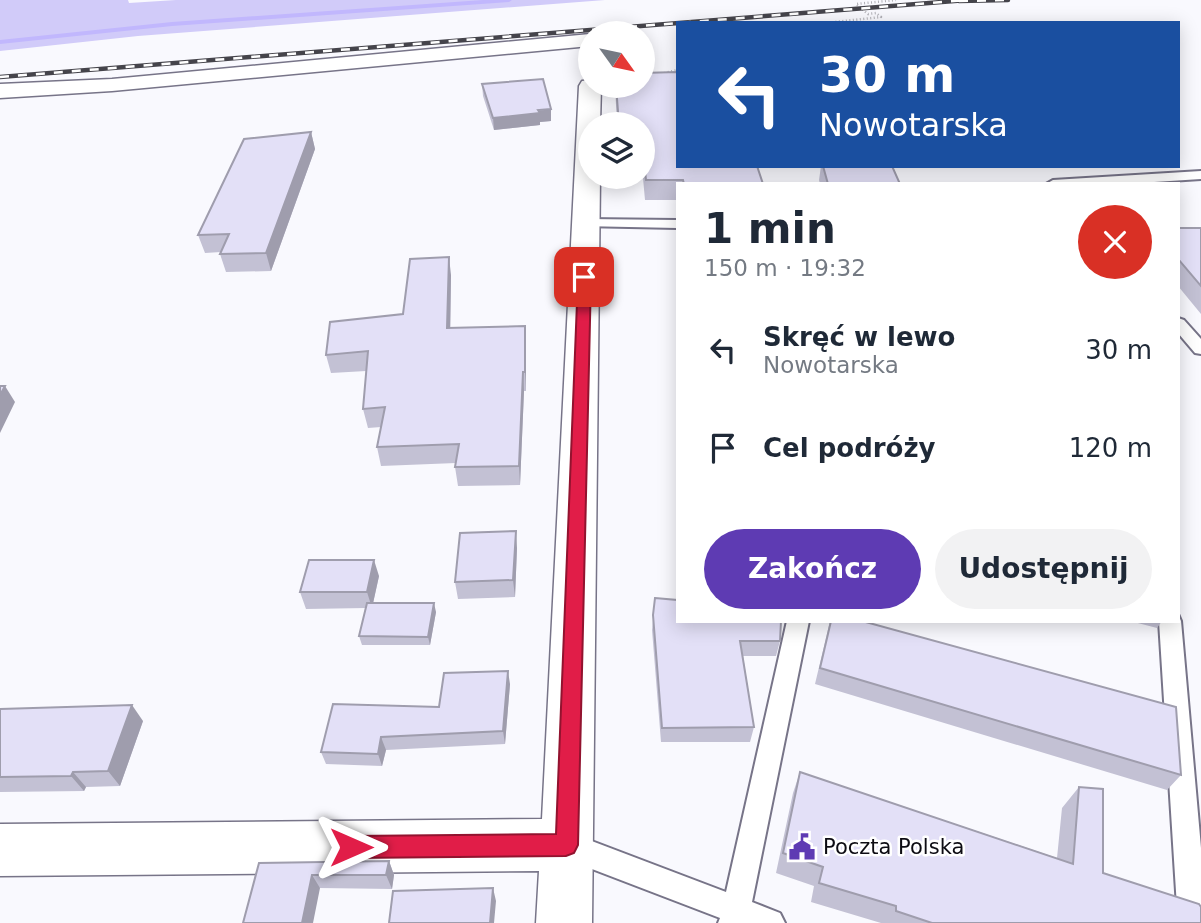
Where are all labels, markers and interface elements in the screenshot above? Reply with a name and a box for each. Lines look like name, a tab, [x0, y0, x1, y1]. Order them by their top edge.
north arrow	[578, 21, 654, 98]
map controls	[578, 21, 655, 189]
text: 30 m	[819, 47, 955, 104]
icon: left	[704, 49, 795, 140]
text: Nowotarska	[819, 106, 1008, 144]
button: layers	[578, 112, 655, 189]
text: 1 min	[704, 204, 836, 253]
button: close	[1078, 205, 1152, 279]
pin	[554, 247, 614, 307]
text: 150 m · 19:32	[704, 255, 866, 281]
icon: arrive	[565, 258, 603, 296]
text: Skręć w lewo	[763, 322, 955, 352]
icon: left	[704, 331, 742, 369]
text: 30 m	[1085, 335, 1152, 365]
text: Nowotarska	[763, 352, 899, 378]
icon: arrive	[704, 429, 742, 467]
text: Cel podróży	[763, 433, 936, 463]
text: 120 m	[1069, 433, 1152, 463]
button: Zakończ	[704, 529, 921, 609]
button: Udostępnij	[935, 529, 1152, 609]
position arrow	[314, 810, 388, 884]
public building icon: Poczta Polska	[787, 832, 817, 862]
place label: Poczta Polska	[823, 835, 964, 859]

